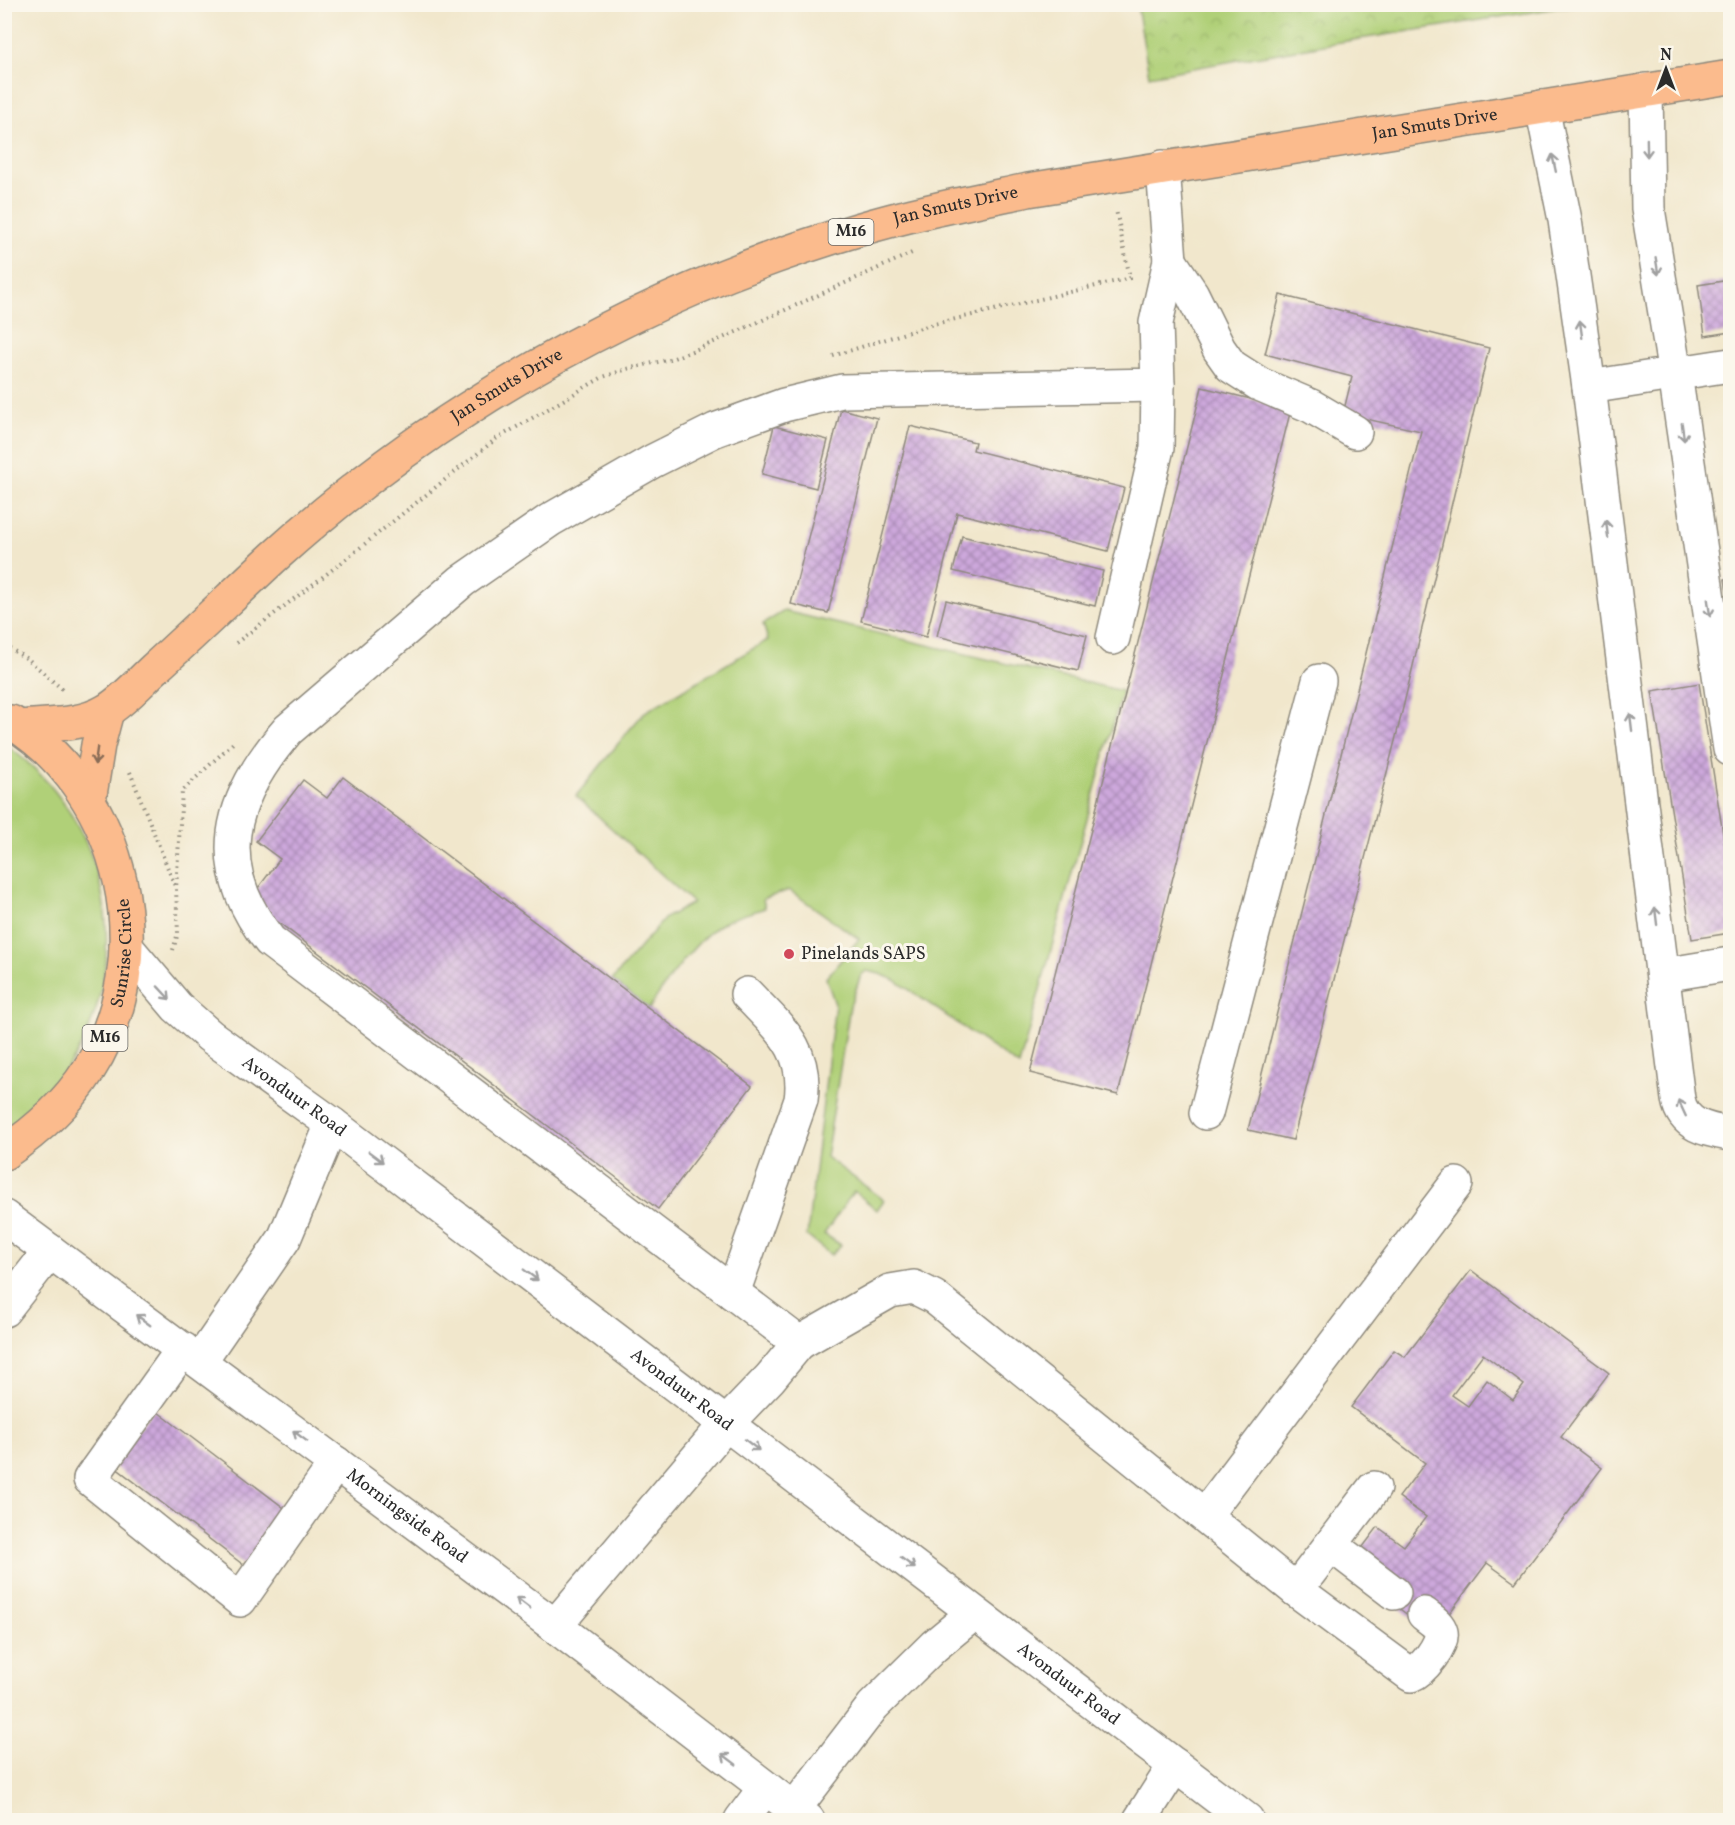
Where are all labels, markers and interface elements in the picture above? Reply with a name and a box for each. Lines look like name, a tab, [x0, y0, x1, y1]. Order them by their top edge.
north arrow	[1636, 39, 1696, 99]
text: N	[1660, 45, 1672, 67]
street label: Jan Smuts Drive	[1370, 102, 1499, 147]
one-way arrow	[1641, 138, 1653, 158]
one-way arrow	[1547, 154, 1559, 173]
street label: Jan Smuts Drive	[891, 180, 1020, 232]
road number: M16	[828, 219, 874, 245]
one-way arrow	[1652, 256, 1663, 276]
one-way arrow	[1575, 320, 1586, 340]
street label: Jan Smuts Drive	[446, 342, 567, 429]
one-way arrow	[1678, 421, 1689, 441]
one-way arrow	[1601, 520, 1612, 539]
one-way arrow	[1703, 597, 1714, 617]
one-way arrow	[1626, 713, 1637, 733]
one-way arrow	[91, 745, 102, 765]
street label: Sunrise Circle	[105, 897, 139, 1011]
one-way arrow	[1650, 906, 1661, 926]
place label: Pinelands SAPS	[801, 942, 926, 967]
marker: Pinelands SAPS	[782, 947, 796, 961]
one-way arrow	[157, 985, 171, 1000]
road number: M16	[82, 1025, 128, 1051]
street label: Avonduur Road	[237, 1050, 352, 1143]
one-way arrow	[1676, 1100, 1688, 1118]
one-way arrow	[367, 1151, 383, 1163]
one-way arrow	[523, 1269, 539, 1282]
one-way arrow	[136, 1314, 152, 1326]
street label: Avonduur Road	[625, 1343, 738, 1437]
one-way arrow	[292, 1430, 308, 1442]
one-way arrow	[744, 1438, 760, 1451]
street label: Morningside Road	[341, 1463, 473, 1570]
one-way arrow	[899, 1557, 915, 1569]
one-way arrow	[516, 1597, 532, 1609]
street label: Avonduur Road	[1012, 1637, 1125, 1732]
one-way arrow	[721, 1753, 737, 1766]

